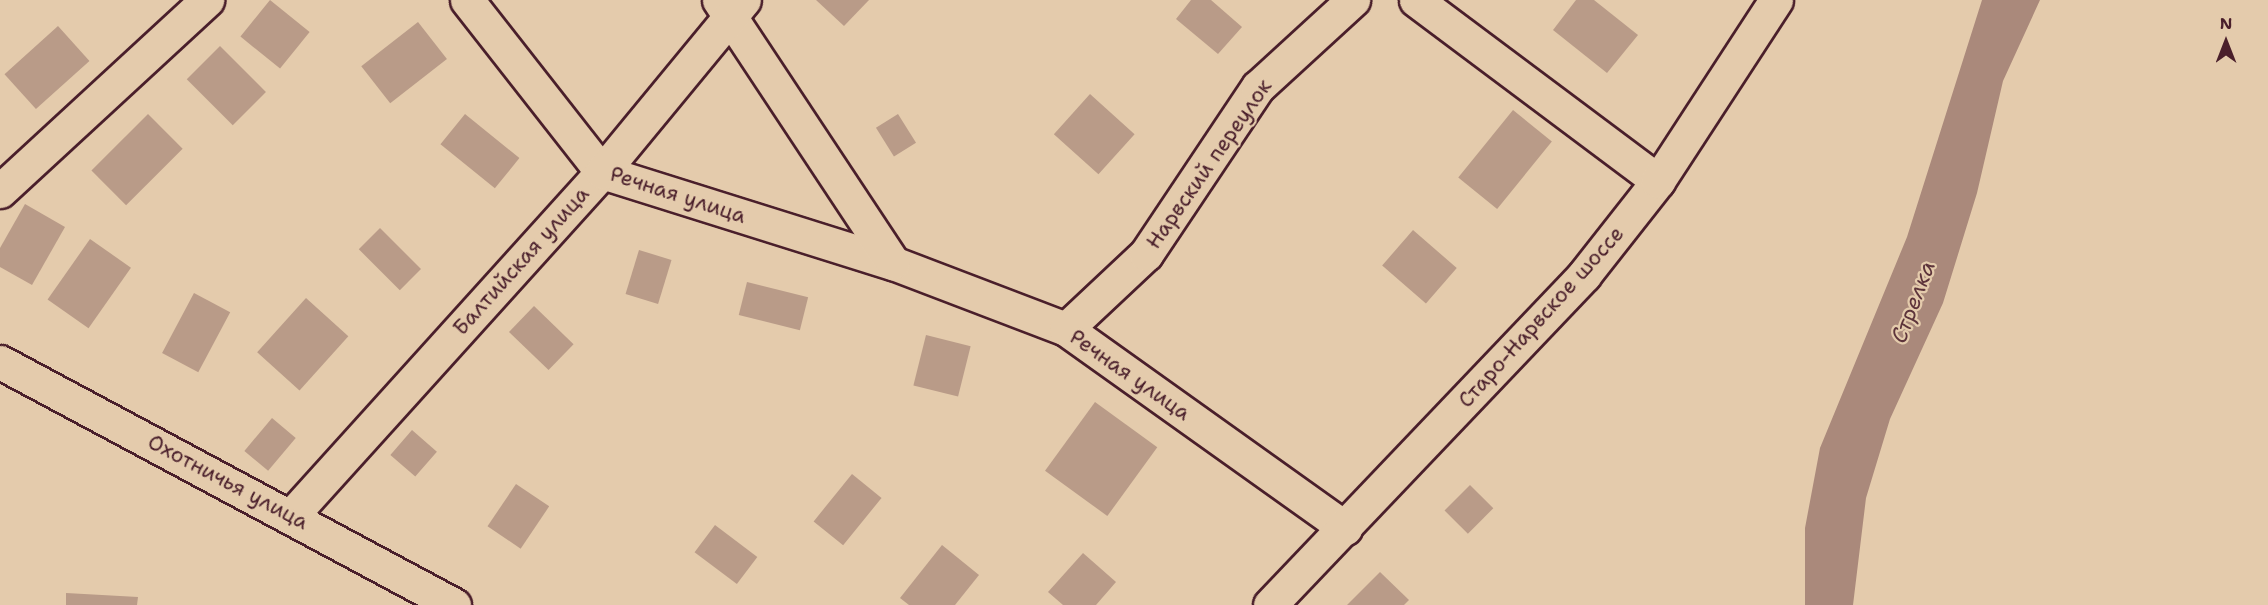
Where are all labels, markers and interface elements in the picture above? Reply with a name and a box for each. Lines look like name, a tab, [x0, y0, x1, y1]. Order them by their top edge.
north arrow	[2196, 12, 2256, 72]
text: N	[2220, 13, 2232, 34]
street label: Нарвский переулок	[1141, 74, 1277, 254]
street label: Речная улица	[607, 161, 749, 229]
street label: Балтийская улица	[448, 182, 594, 340]
street label: Старо-Нарвское шоссе	[1453, 221, 1629, 413]
water label: Стрелка	[1885, 257, 1941, 347]
street label: Речная улица	[1065, 324, 1195, 426]
street label: Охотничья улица	[143, 429, 313, 535]

